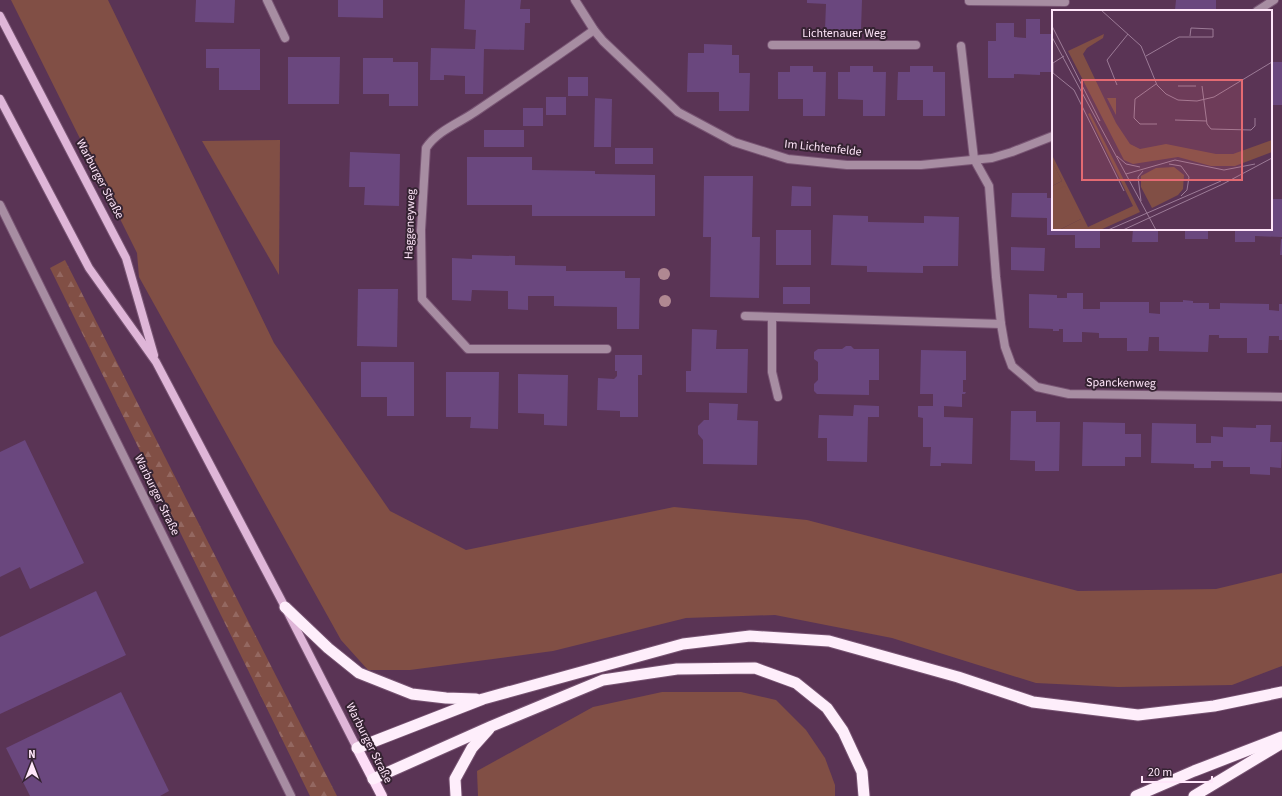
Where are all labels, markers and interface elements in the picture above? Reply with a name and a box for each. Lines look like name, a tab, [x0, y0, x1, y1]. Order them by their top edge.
inset map	[1052, 10, 1272, 230]
street label: Lichtenauer Weg	[802, 25, 886, 42]
street label: Im Lichtenfelde	[783, 135, 863, 161]
street label: Warburger Straße	[72, 136, 128, 222]
street label: Haggeneyweg	[400, 189, 420, 259]
street label: Spanckenweg	[1086, 374, 1156, 392]
street label: Warburger Straße	[130, 452, 184, 538]
street label: Warburger Straße	[341, 700, 397, 786]
north arrow	[12, 744, 52, 784]
text: N	[28, 747, 36, 762]
scale bar	[1142, 758, 1212, 784]
text: 20 m	[1148, 764, 1172, 781]

